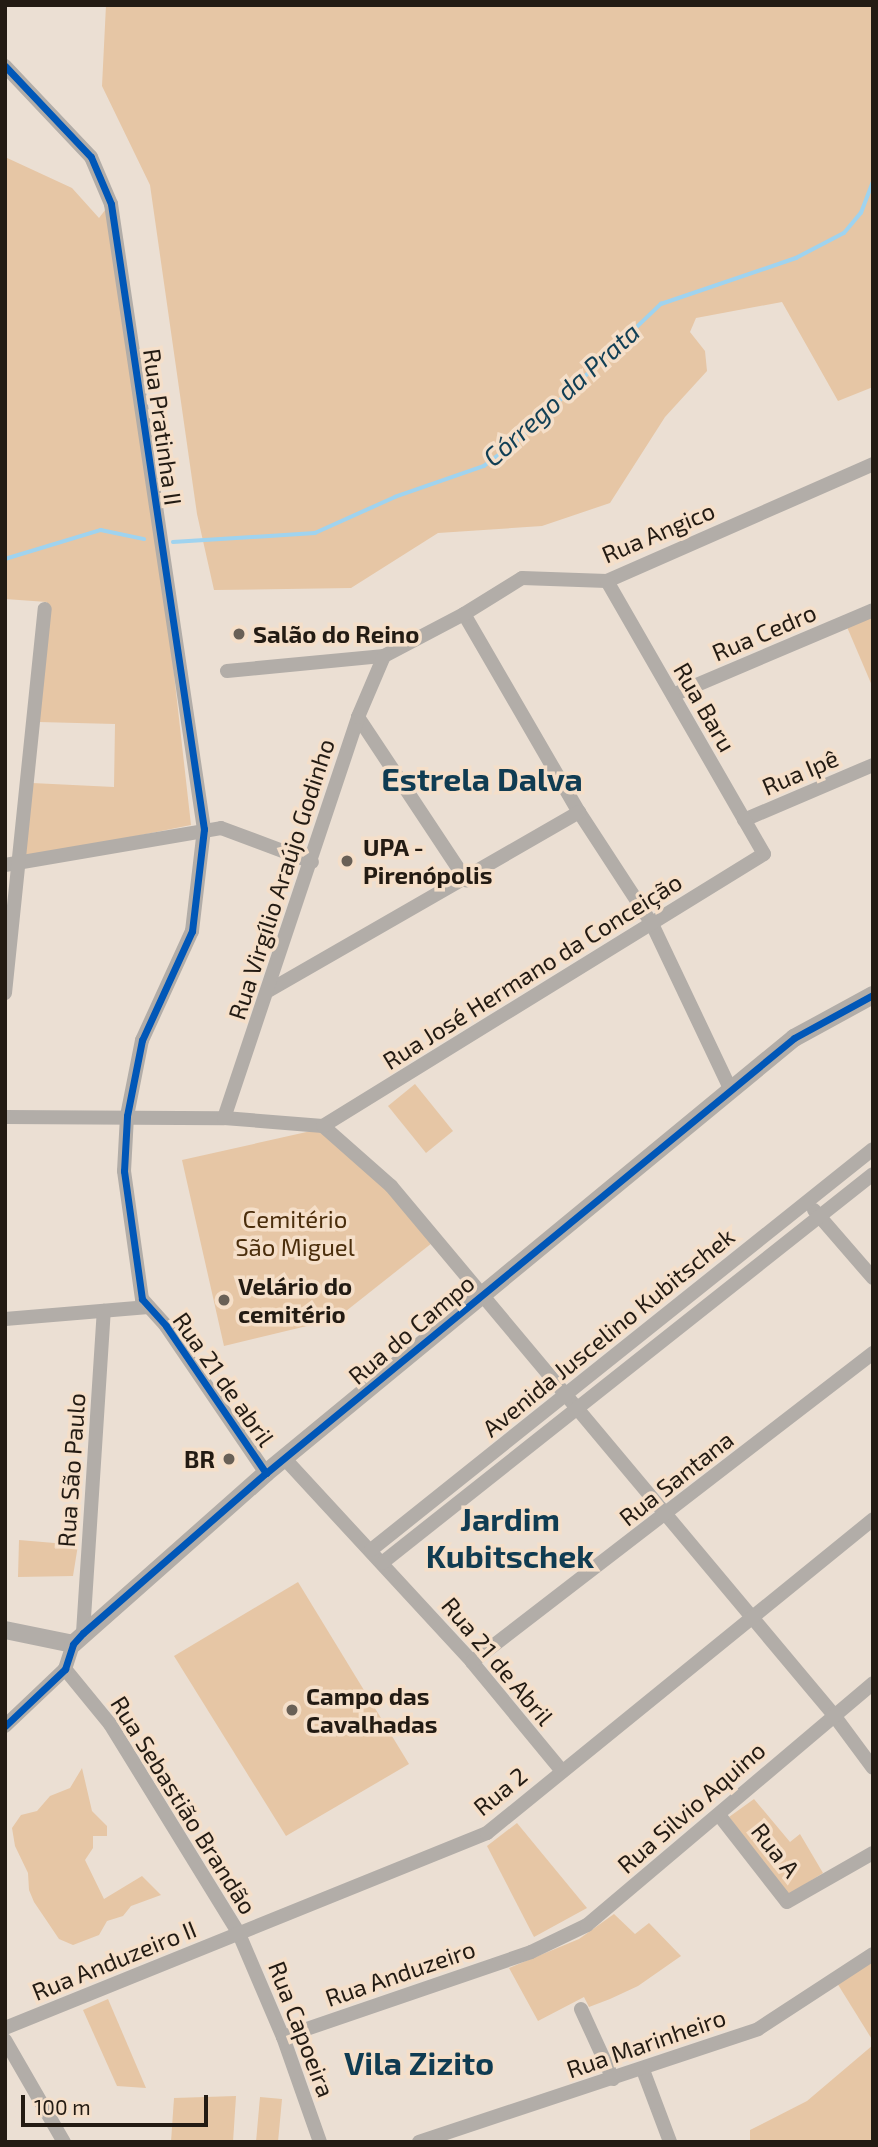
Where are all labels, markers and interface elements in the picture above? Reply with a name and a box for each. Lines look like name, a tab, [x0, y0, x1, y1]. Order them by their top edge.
water label: Córrego da Prata	[476, 316, 646, 472]
street label: Rua Pratinha II	[138, 347, 188, 507]
street label: Rua Angico	[597, 495, 719, 569]
street label: Rua Cedro	[708, 597, 820, 667]
place label: Salão do Reino	[253, 620, 419, 648]
marker: Salão do Reino	[231, 626, 247, 642]
street label: Rua Baru	[668, 657, 742, 757]
street label: Rua Virgílio Araújo Godinho	[222, 734, 340, 1024]
street label: Rua Ipê	[757, 743, 843, 801]
district label: Estrela Dalva	[381, 759, 583, 797]
place label: UPA - Pirenópolis	[363, 833, 492, 889]
marker: UPA - Pirenópolis	[337, 851, 357, 871]
street label: Rua José Hermano da Conceição	[377, 867, 687, 1075]
park label: Cemitério São Miguel	[235, 1205, 355, 1261]
street label: Avenida Juscelino Kubitschek	[476, 1221, 740, 1443]
street label: Rua do Campo	[342, 1268, 480, 1390]
place label: Velário do cemitério	[238, 1272, 352, 1328]
marker: Velário do cemitério	[216, 1292, 232, 1308]
street label: Rua 21 de abril	[167, 1306, 281, 1452]
street label: Rua São Paulo	[51, 1392, 91, 1548]
street label: Rua Santana	[613, 1424, 739, 1532]
place label: BR	[184, 1445, 215, 1473]
marker: BR	[221, 1451, 237, 1467]
district label: Jardim Kubitschek	[426, 1500, 594, 1575]
street label: Rua 21 de Abril	[436, 1591, 560, 1731]
place label: Campo das Cavalhadas	[306, 1682, 438, 1738]
street label: Rua Sebastião Brandão	[105, 1691, 263, 1919]
marker: Campo das Cavalhadas	[284, 1702, 300, 1718]
street label: Rua Silvio Aquino	[611, 1735, 771, 1879]
street label: Rua 2	[467, 1761, 533, 1821]
street label: Rua A	[746, 1817, 806, 1883]
street label: Rua Anduzeiro II	[27, 1914, 201, 2006]
street label: Rua Anduzeiro	[321, 1934, 479, 2012]
street label: Rua Capoeira	[263, 1957, 341, 2101]
street label: Rua Marinheiro	[563, 2002, 729, 2084]
district label: Vila Zizito	[344, 2043, 494, 2081]
scale bar	[24, 2080, 212, 2124]
text: 100 m	[34, 2094, 91, 2119]

